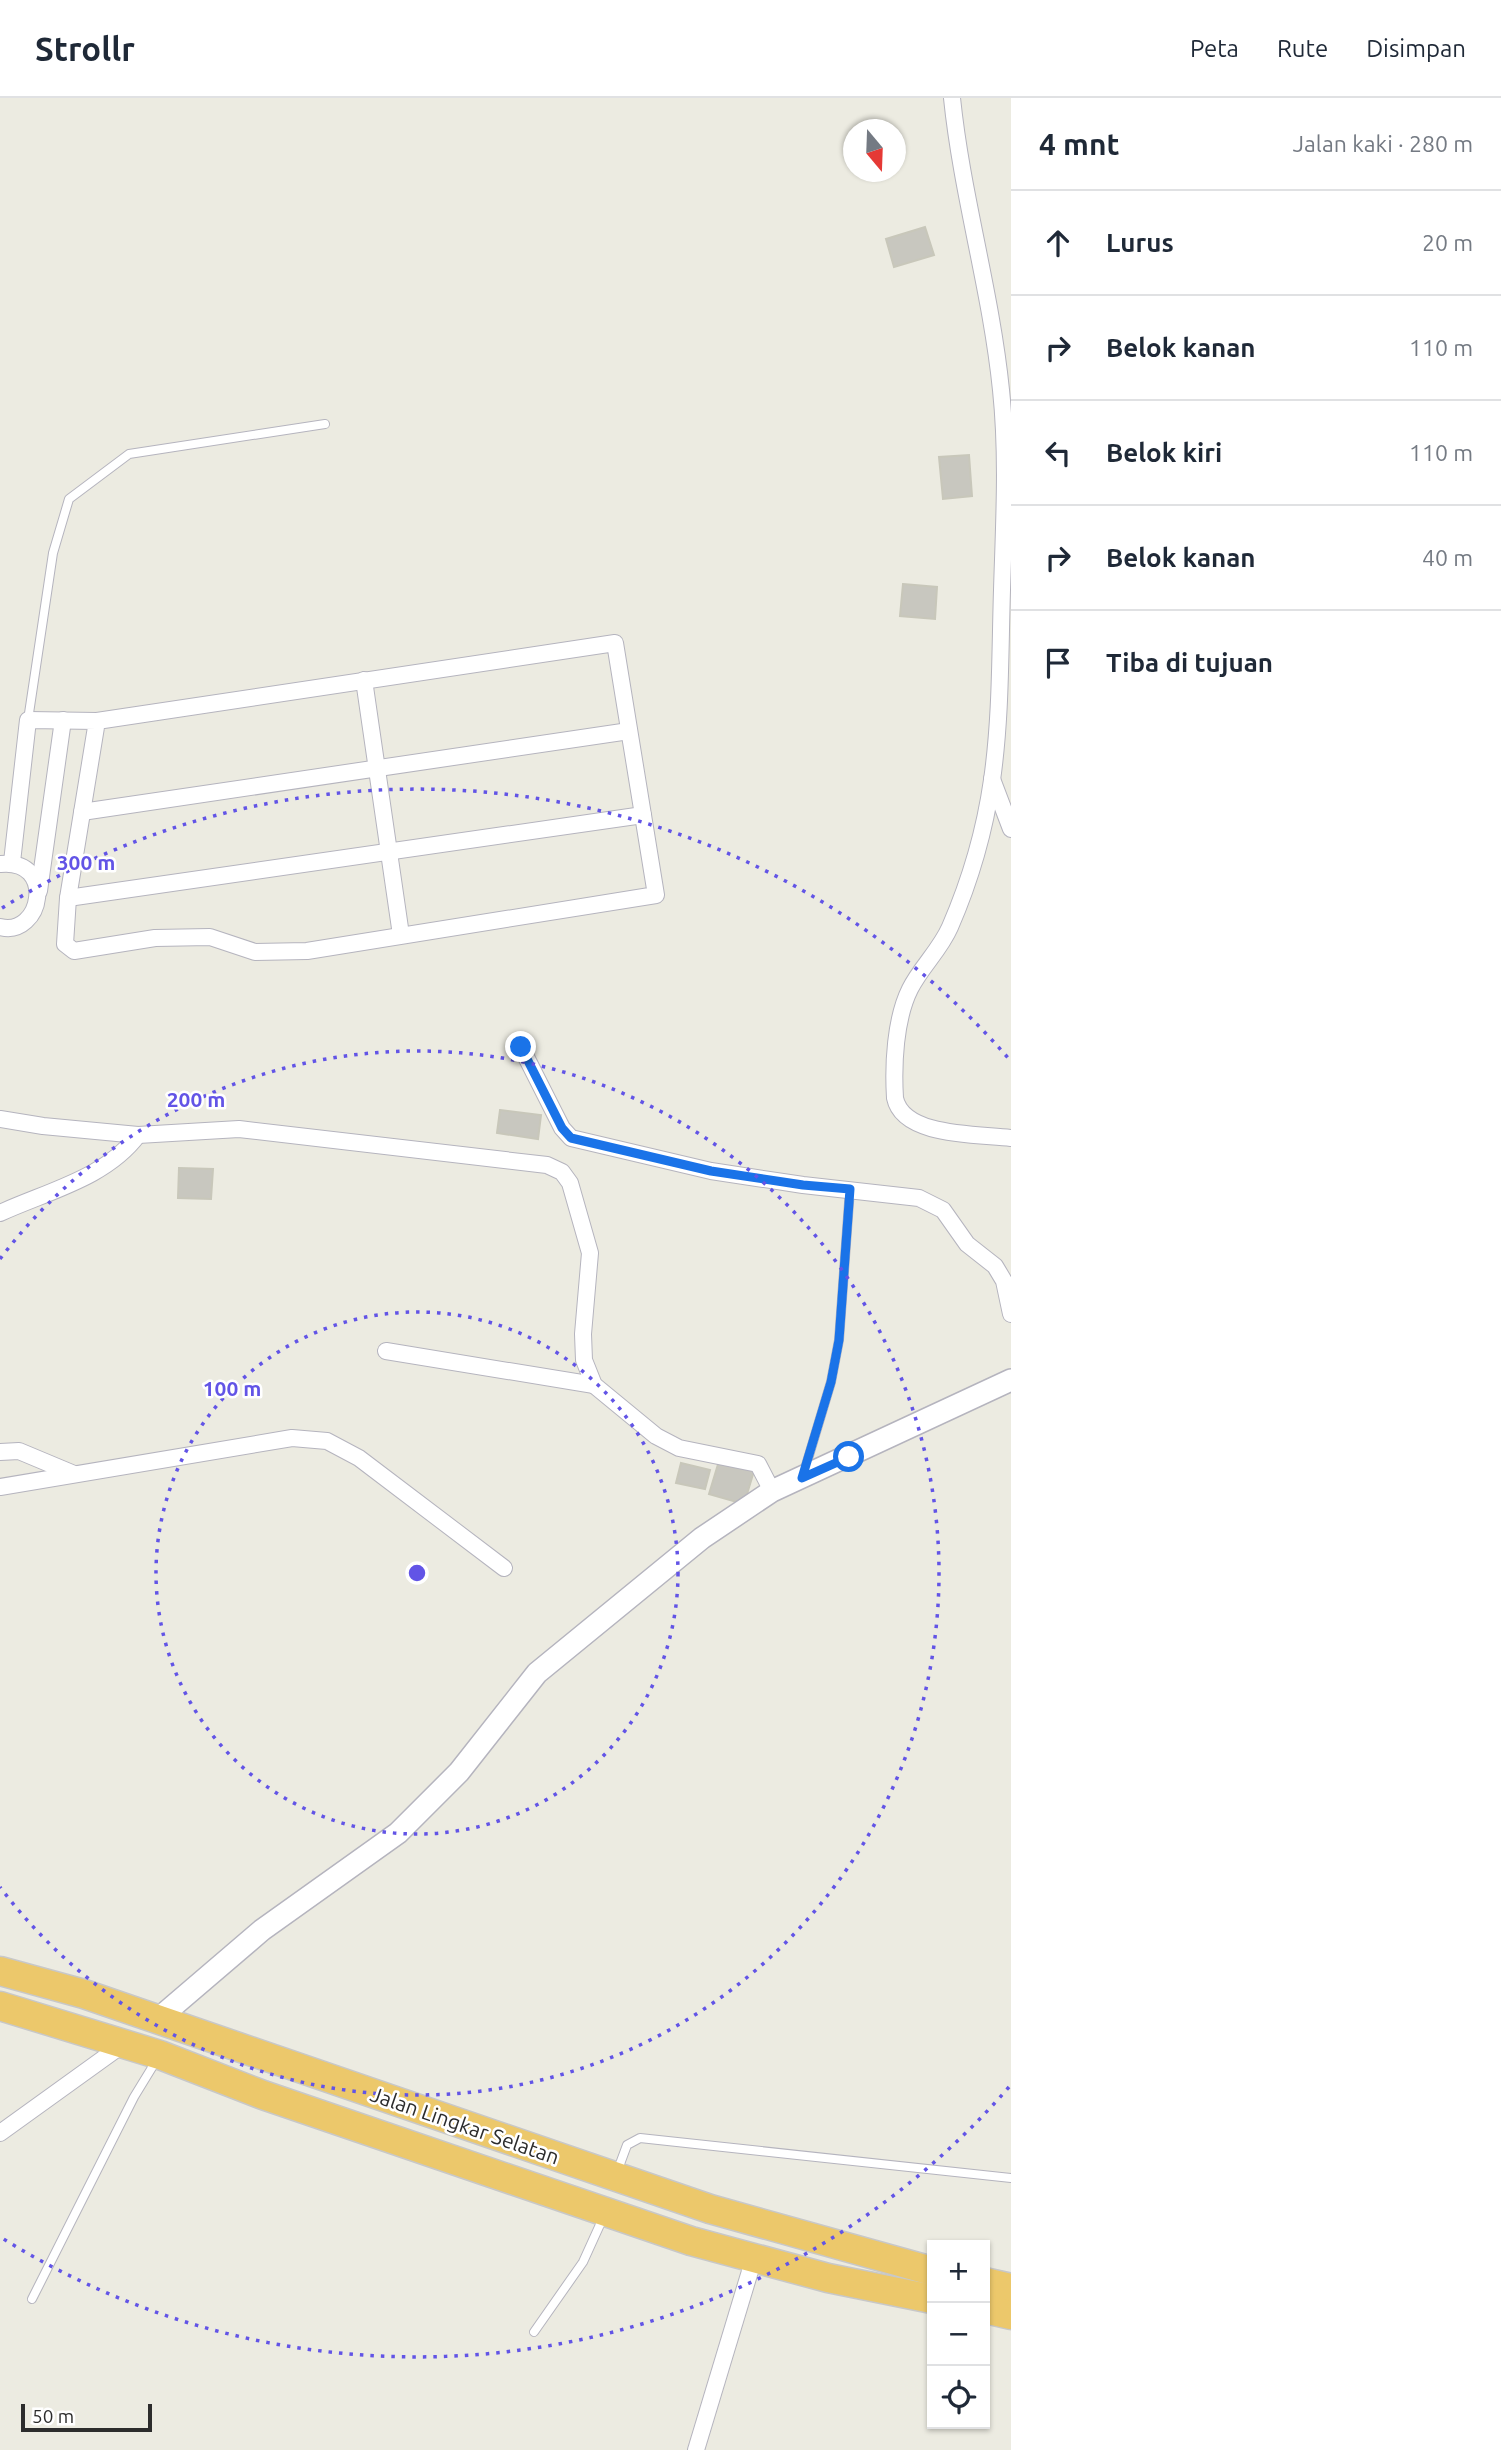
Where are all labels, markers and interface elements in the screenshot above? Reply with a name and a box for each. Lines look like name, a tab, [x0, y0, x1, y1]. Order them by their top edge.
text: Strollr	[35, 30, 135, 67]
text: Peta	[1190, 35, 1239, 62]
text: Rute	[1277, 35, 1328, 62]
text: Disimpan	[1366, 35, 1466, 62]
north arrow	[843, 119, 906, 182]
text: 4 mnt	[1039, 127, 1119, 161]
text: Jalan kaki · 280 m	[1293, 131, 1473, 156]
icon: ahead	[1039, 224, 1077, 262]
text: Lurus	[1106, 228, 1174, 257]
text: 20 m	[1422, 230, 1473, 255]
icon: right	[1039, 329, 1077, 367]
text: Belok kanan	[1106, 333, 1256, 362]
text: 110 m	[1409, 335, 1473, 360]
icon: left	[1039, 434, 1077, 472]
text: Belok kiri	[1106, 438, 1222, 467]
text: 110 m	[1409, 440, 1473, 465]
icon: right	[1039, 539, 1077, 577]
text: Belok kanan	[1106, 543, 1256, 572]
text: 40 m	[1422, 545, 1473, 570]
icon: arrive	[1039, 644, 1077, 682]
text: Tiba di tujuan	[1106, 648, 1273, 677]
text: 300 m	[57, 850, 115, 874]
route end	[505, 1031, 536, 1062]
text: 200 m	[167, 1087, 225, 1111]
text: 100 m	[203, 1376, 261, 1400]
route start	[833, 1441, 864, 1472]
centre of rings	[405, 1561, 429, 1585]
street label: Jalan Lingkar Selatan	[367, 2081, 563, 2169]
map controls	[927, 2240, 990, 2429]
button: +	[927, 2240, 990, 2303]
button: −	[927, 2303, 990, 2366]
button: locate	[927, 2366, 990, 2429]
scale bar	[21, 2401, 152, 2433]
text: 50 m	[32, 2405, 74, 2427]

